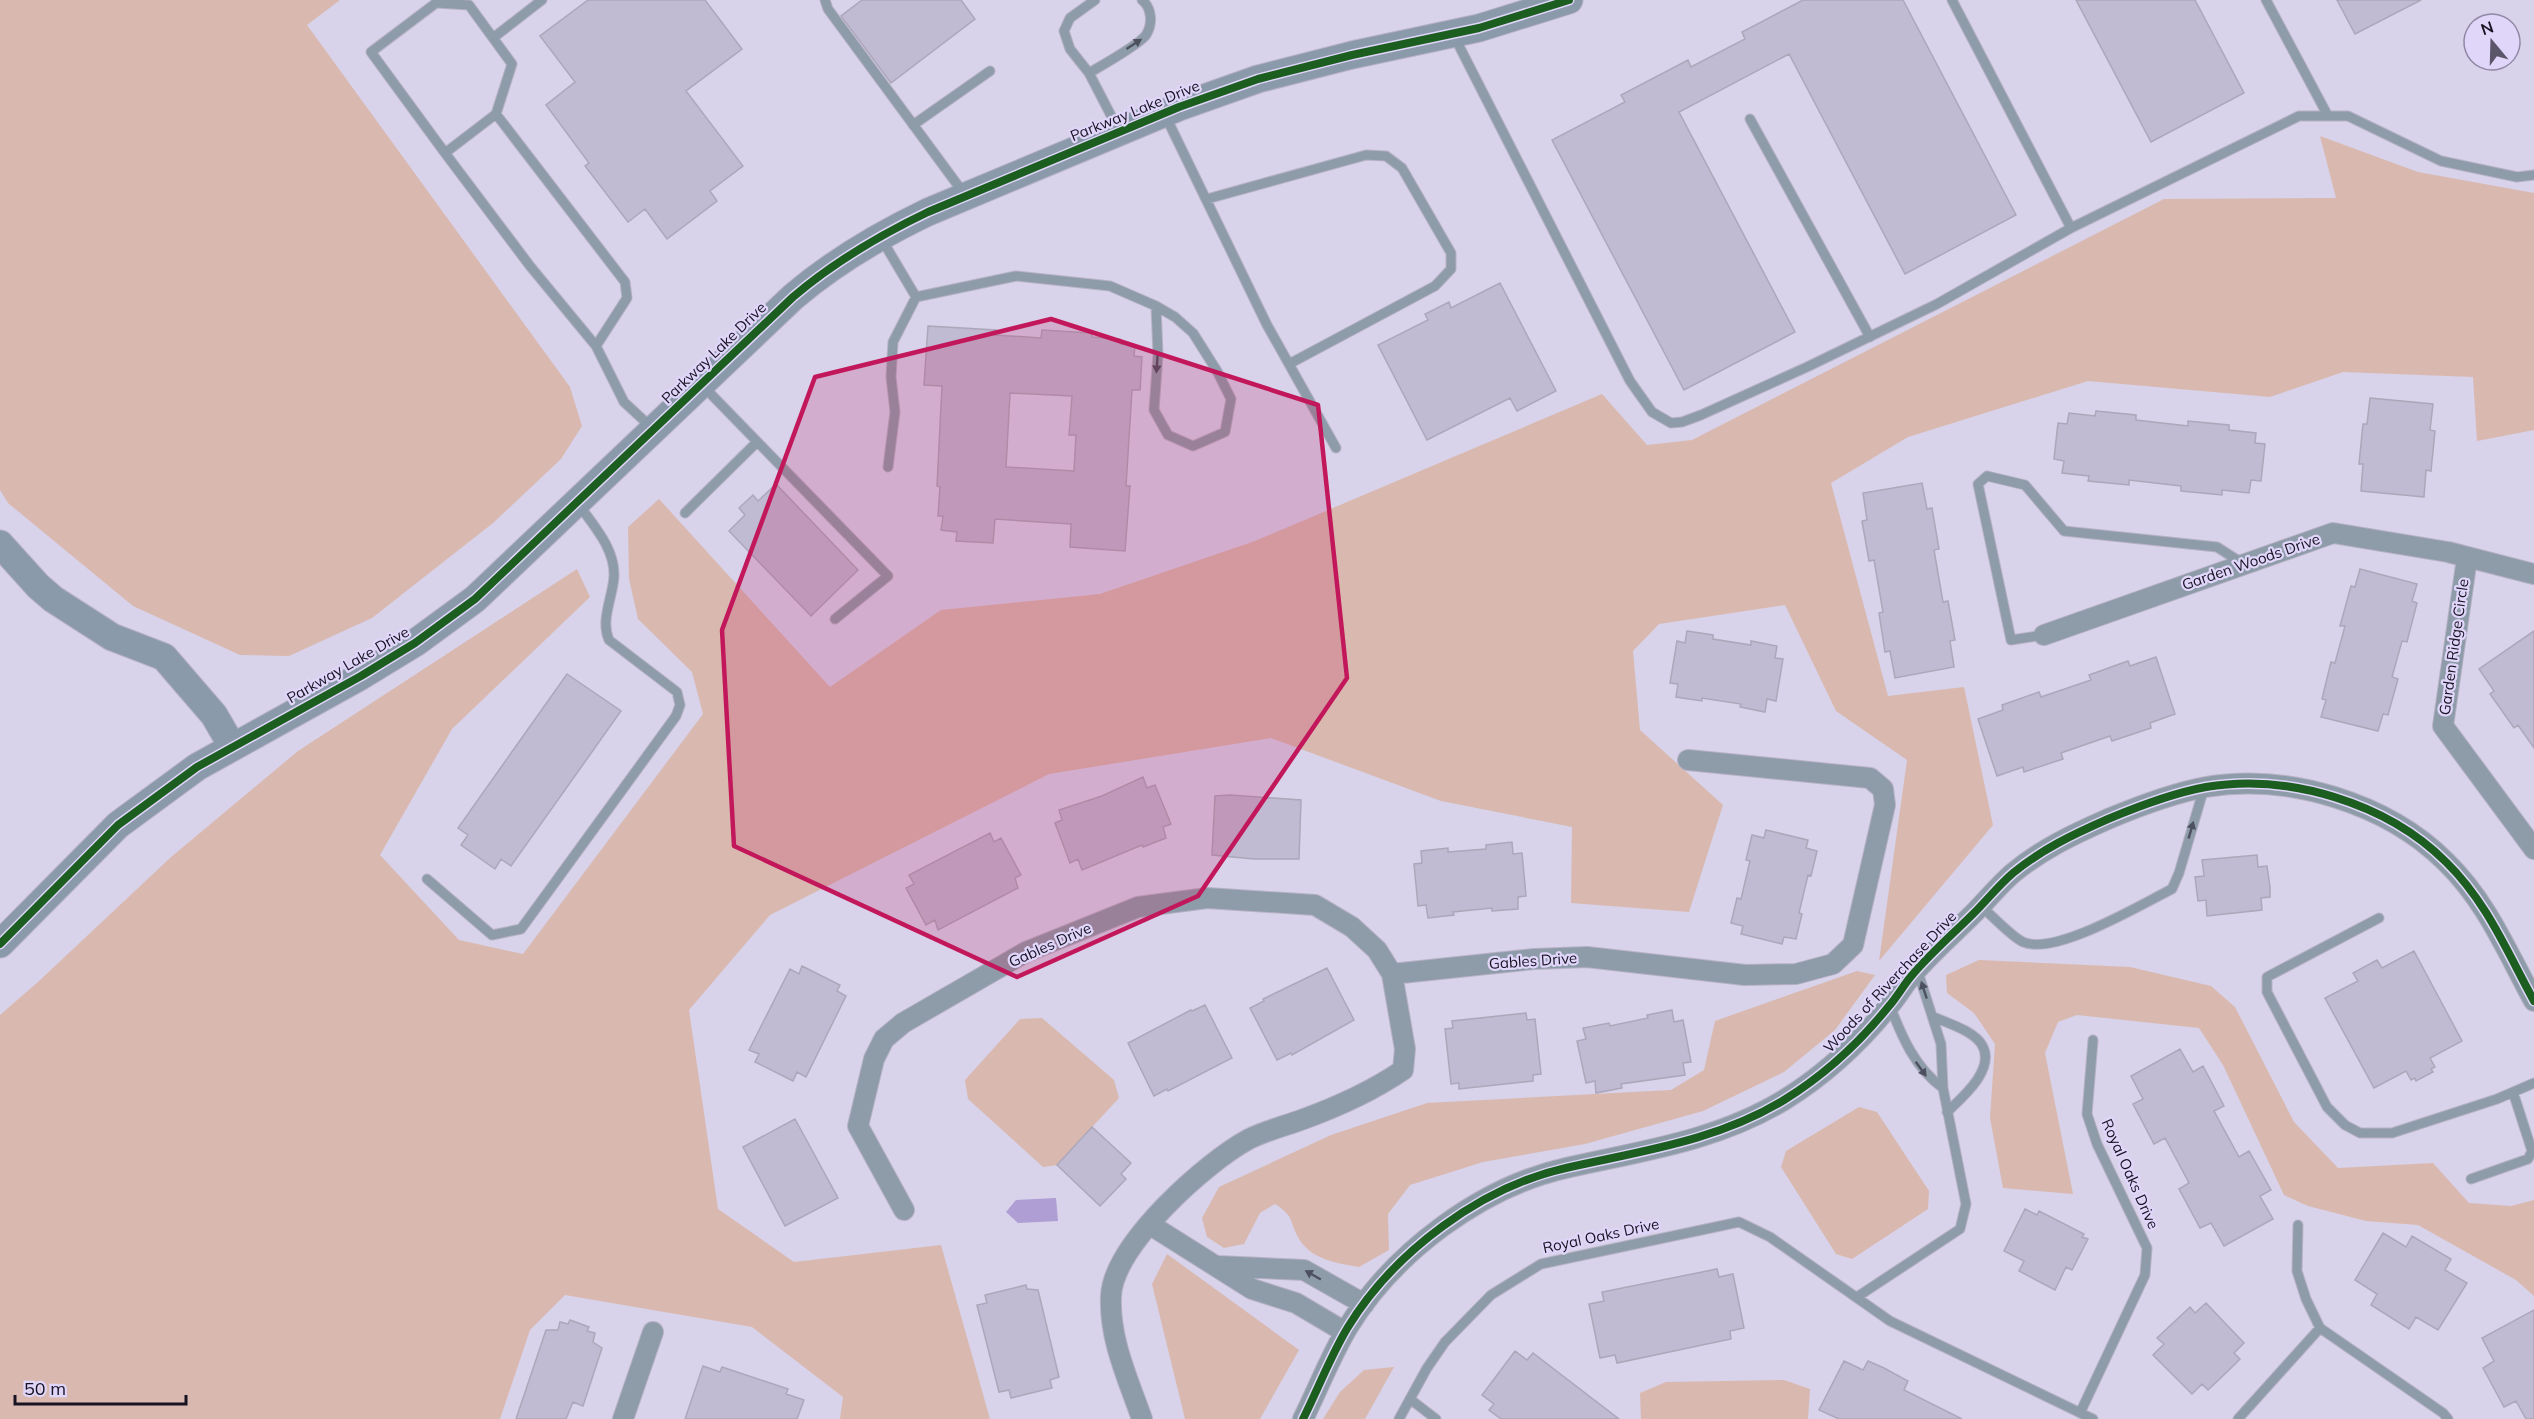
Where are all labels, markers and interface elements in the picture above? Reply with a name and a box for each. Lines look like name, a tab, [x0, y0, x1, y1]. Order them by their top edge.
north arrow	[2462, 12, 2522, 72]
text: N	[2478, 16, 2496, 39]
one-way arrow	[1126, 38, 1142, 49]
street label: Parkway Lake Drive	[1067, 76, 1202, 145]
street label: Parkway Lake Drive	[657, 298, 770, 407]
one-way arrow	[1153, 355, 1162, 374]
street label: Garden Woods Drive	[2179, 529, 2322, 594]
street label: Garden Ridge Circle	[2435, 577, 2472, 716]
street label: Parkway Lake Drive	[283, 622, 412, 707]
one-way arrow	[2187, 821, 2197, 839]
street label: Woods of Riverchase Drive	[1819, 907, 1960, 1057]
street label: Gables Drive	[1006, 918, 1094, 971]
street label: Gables Drive	[1488, 948, 1578, 973]
one-way arrow	[1919, 981, 1928, 999]
one-way arrow	[1915, 1061, 1927, 1076]
street label: Royal Oaks Drive	[2098, 1116, 2163, 1232]
street label: Royal Oaks Drive	[1541, 1214, 1661, 1257]
one-way arrow	[1304, 1270, 1321, 1280]
scale bar	[15, 1368, 186, 1406]
text: 50 m	[24, 1377, 66, 1400]

